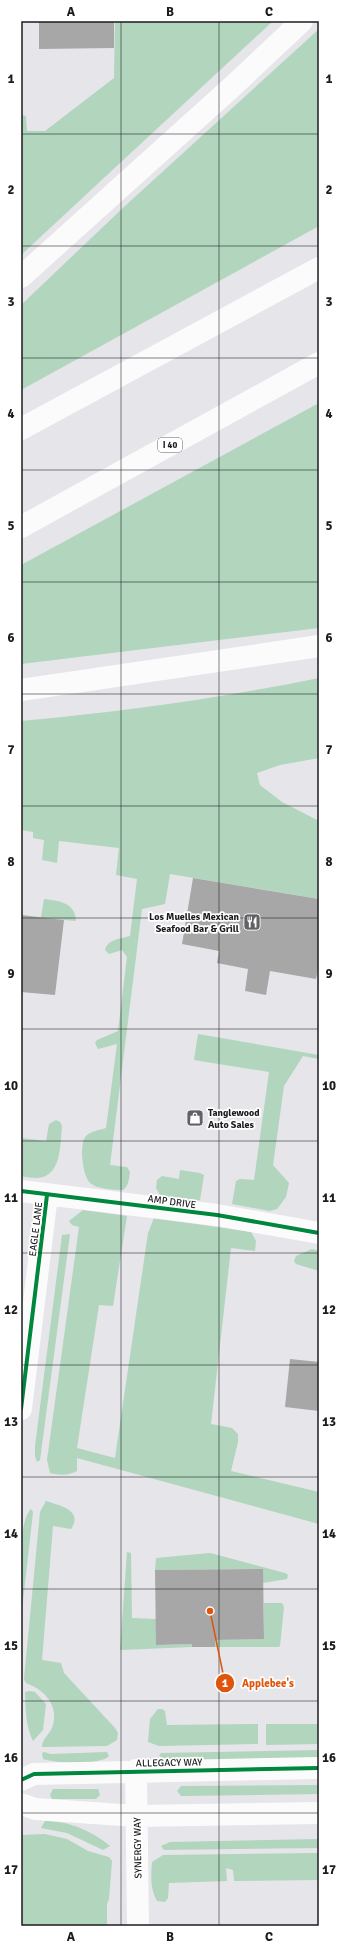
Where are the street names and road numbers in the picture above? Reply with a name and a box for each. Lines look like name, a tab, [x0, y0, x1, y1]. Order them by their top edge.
road number: I 40	[158, 438, 182, 452]
street label: AMP DRIVE	[147, 1193, 197, 1211]
street label: EAGLE LANE	[27, 1201, 45, 1257]
street label: ALLEGACY WAY	[136, 1756, 202, 1770]
street label: SYNERGY WAY	[131, 1817, 145, 1879]

